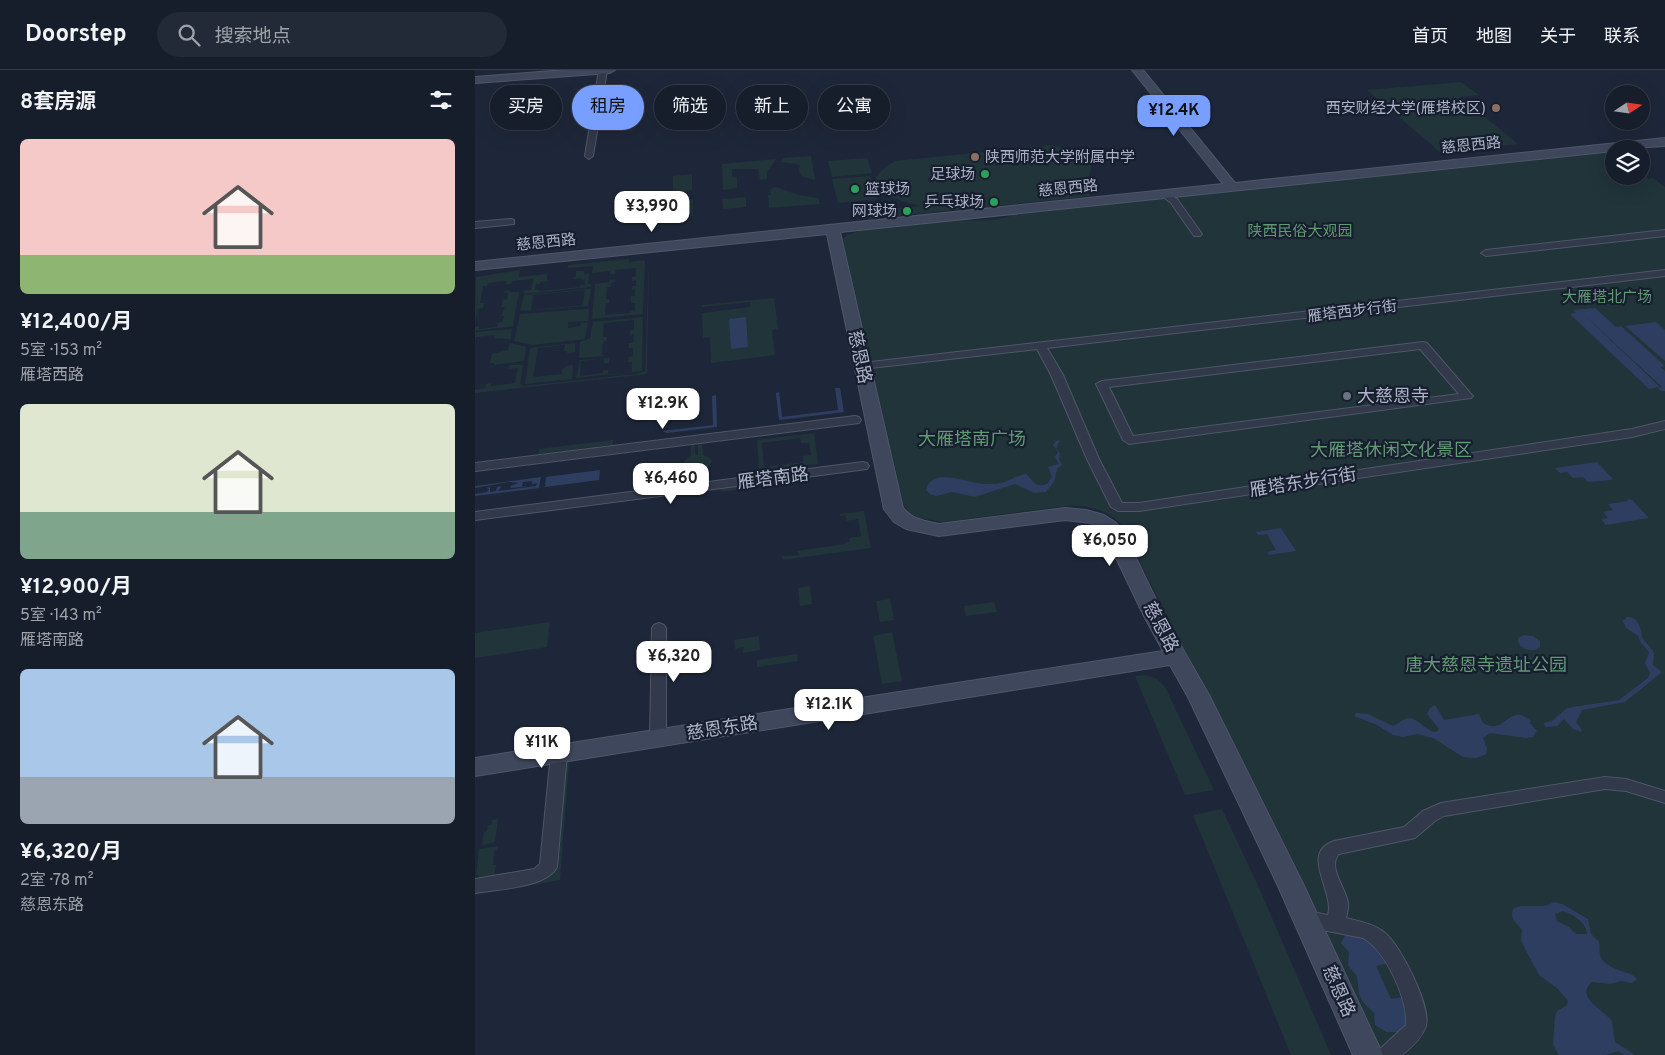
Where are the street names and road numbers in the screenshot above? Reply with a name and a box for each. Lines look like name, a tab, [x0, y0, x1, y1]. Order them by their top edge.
street label: 慈恩西路	[1440, 134, 1502, 159]
street label: 慈恩西路	[1037, 177, 1099, 202]
street label: 慈恩西路	[515, 231, 577, 256]
street label: 雁塔西步行街	[1306, 298, 1398, 327]
street label: 慈恩路	[842, 329, 875, 386]
street label: 雁塔南路	[736, 464, 810, 495]
street label: 雁塔东步行街	[1248, 464, 1358, 503]
street label: 慈恩路	[1137, 598, 1183, 657]
street label: 慈恩东路	[685, 712, 760, 746]
street label: 慈恩路	[1316, 962, 1359, 1021]

